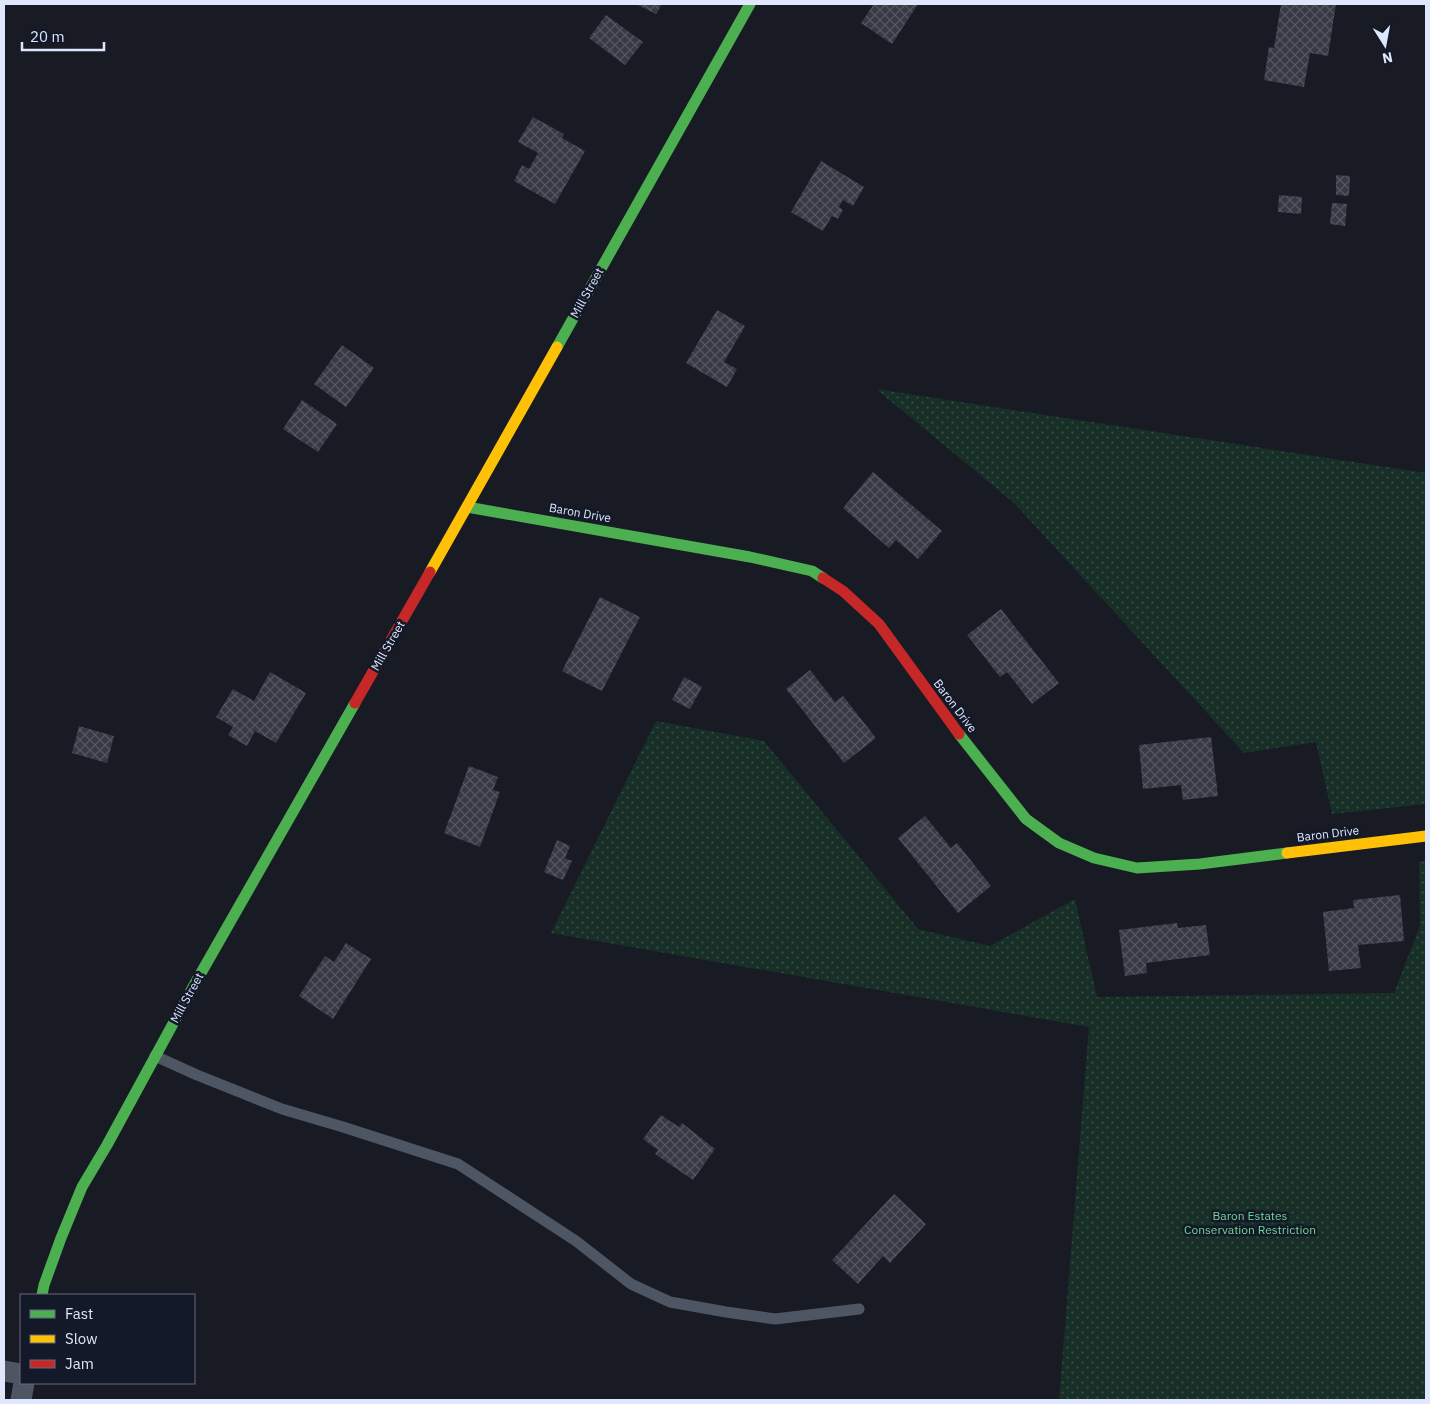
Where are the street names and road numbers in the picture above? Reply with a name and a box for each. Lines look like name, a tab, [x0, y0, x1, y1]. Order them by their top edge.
street label: Mill Street	[567, 265, 606, 320]
street label: Baron Drive	[548, 500, 613, 525]
street label: Mill Street	[367, 618, 408, 673]
street label: Baron Drive	[931, 676, 981, 736]
street label: Baron Drive	[1296, 822, 1360, 845]
street label: Mill Street	[167, 970, 206, 1025]

